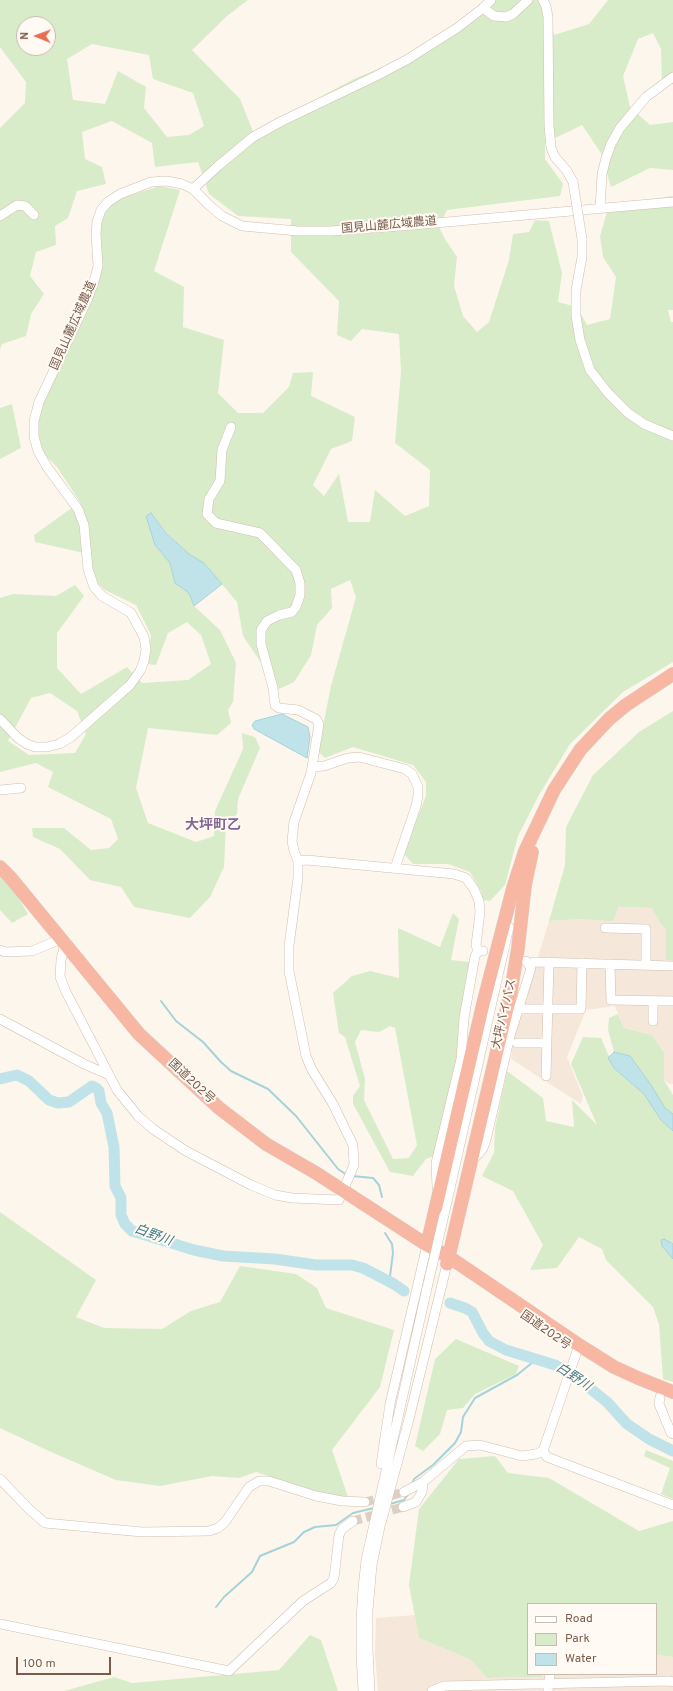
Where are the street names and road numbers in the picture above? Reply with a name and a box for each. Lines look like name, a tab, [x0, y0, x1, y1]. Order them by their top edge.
street label: 国見山麓広域農道	[341, 215, 437, 237]
street label: 国見山麓広域農道	[48, 279, 100, 373]
street label: 大坪バイパス	[490, 977, 520, 1051]
street label: 国道202号	[165, 1057, 217, 1107]
street label: 国道202号	[517, 1308, 573, 1354]

